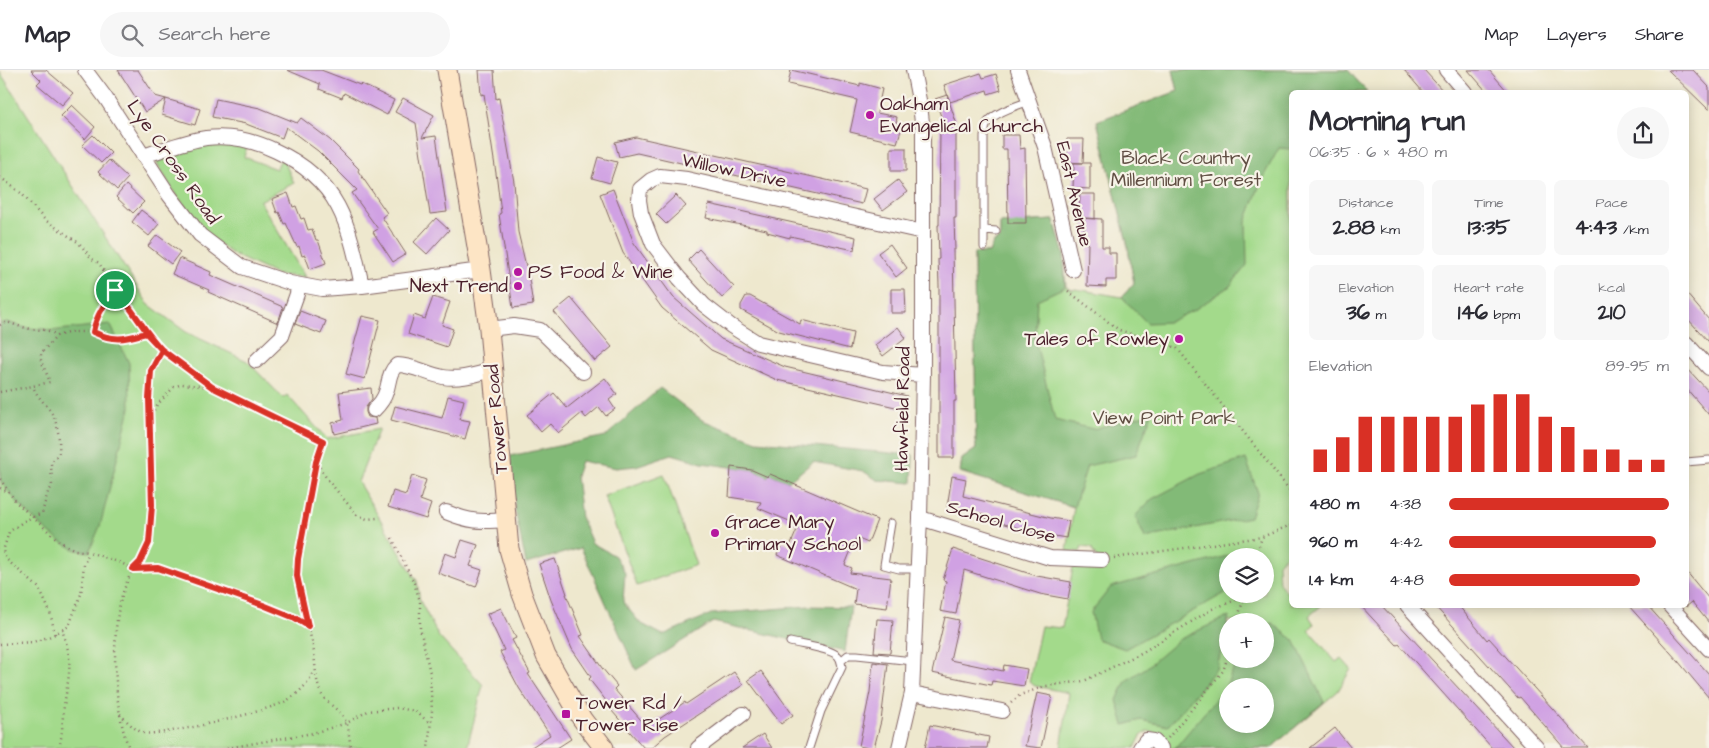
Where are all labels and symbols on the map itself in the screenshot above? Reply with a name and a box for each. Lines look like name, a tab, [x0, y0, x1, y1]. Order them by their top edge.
place label: Oakham Evangelical Church	[880, 91, 1044, 141]
street label: Lye Cross Road	[119, 94, 226, 230]
marker: Oakham Evangelical Church	[864, 109, 876, 121]
street label: East Avenue	[1049, 139, 1099, 249]
park label: Black Country Millennium Forest	[1111, 145, 1262, 194]
street label: Willow Drive	[679, 147, 789, 195]
place label: PS Food & Wine	[528, 259, 673, 286]
marker: PS Food & Wine	[512, 266, 524, 278]
pin	[94, 269, 136, 311]
place label: Next Trend	[410, 273, 508, 300]
marker: Next Trend	[512, 280, 524, 292]
place label: Tales of Rowley	[1024, 326, 1170, 354]
marker: Tales of Rowley	[1173, 333, 1185, 345]
street label: Hawfield Road	[888, 346, 918, 472]
street label: Tower Road	[479, 363, 515, 475]
park label: View Point Park	[1093, 405, 1236, 432]
street label: School Close	[943, 494, 1059, 550]
place label: Grace Mary Primary School	[725, 509, 861, 559]
marker: Grace Mary Primary School	[709, 527, 721, 539]
place label: Tower Rd / Tower Rise	[576, 690, 682, 739]
marker: Tower Rd / Tower Rise	[560, 708, 572, 720]

